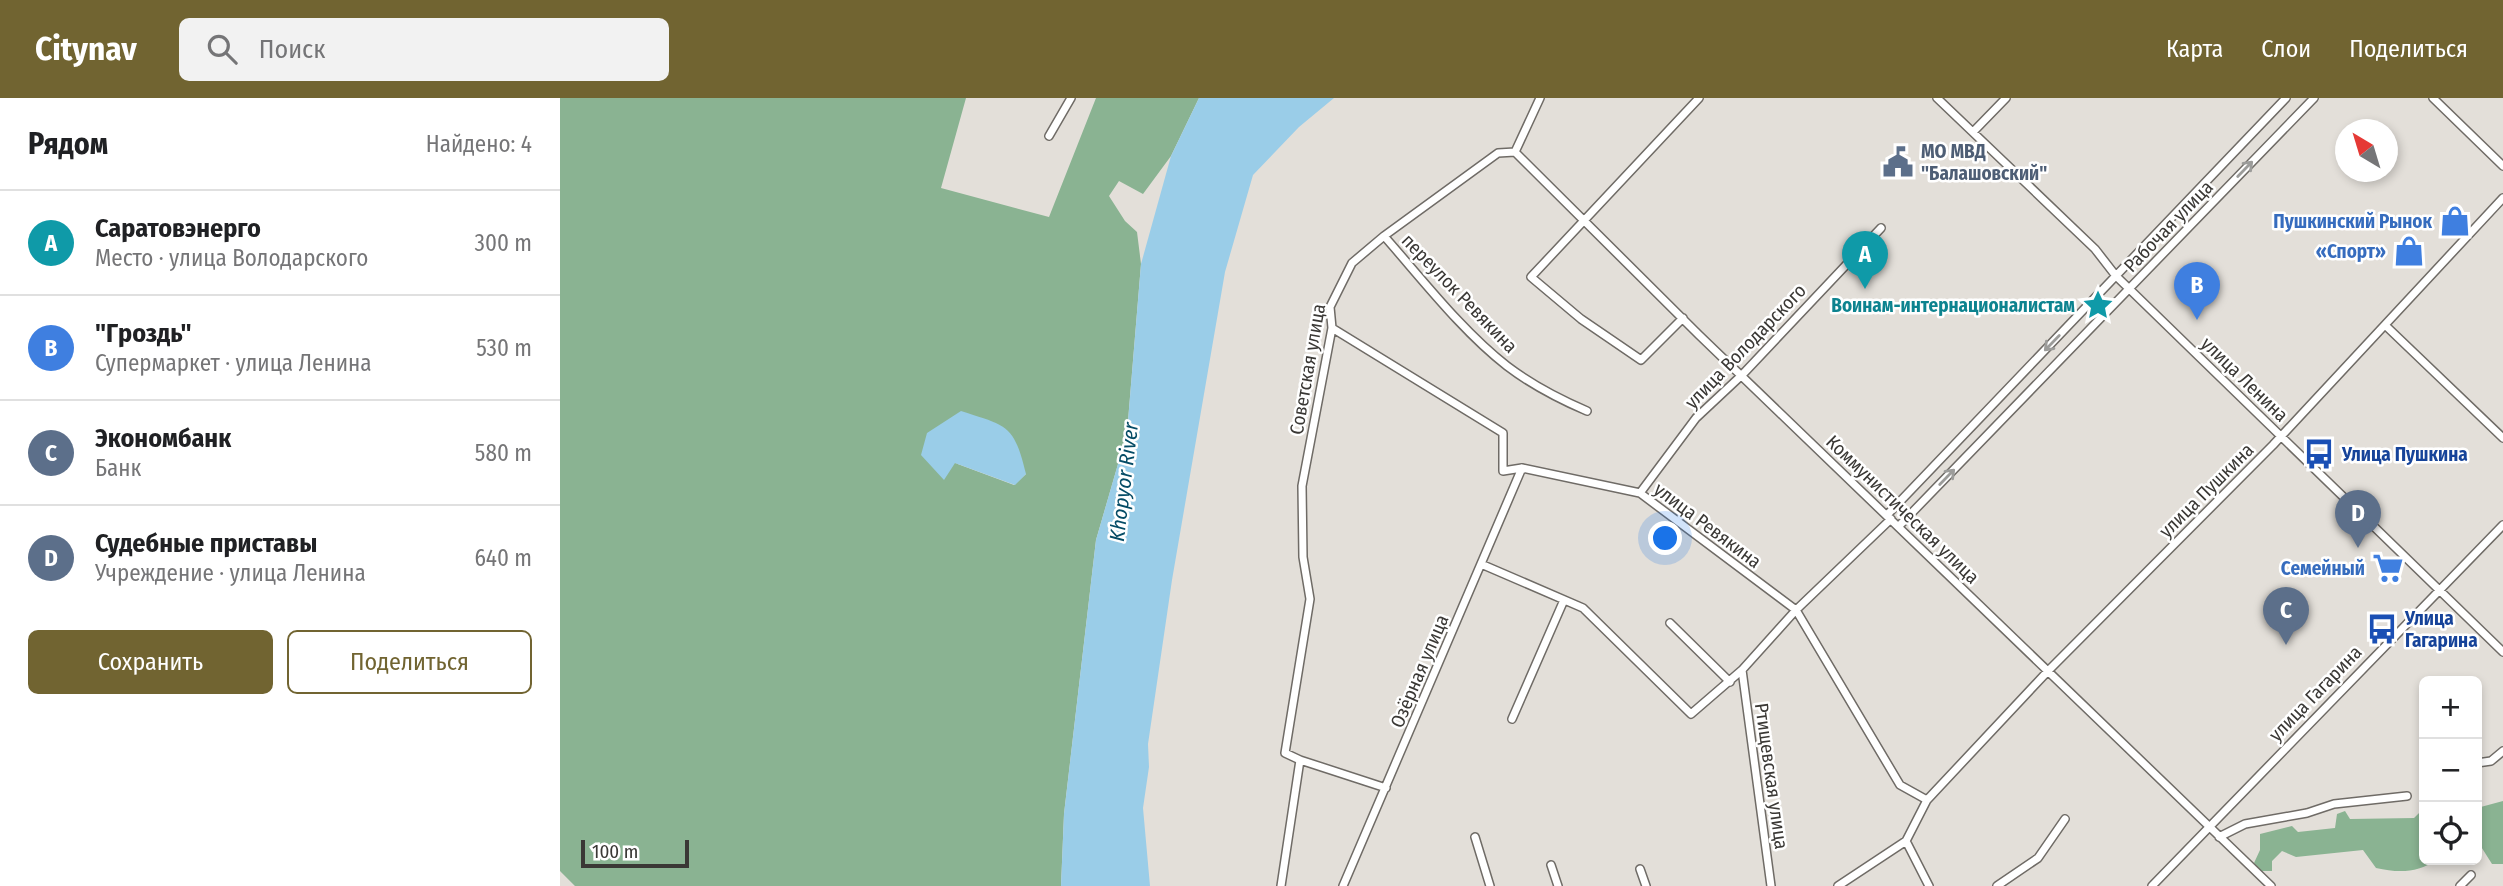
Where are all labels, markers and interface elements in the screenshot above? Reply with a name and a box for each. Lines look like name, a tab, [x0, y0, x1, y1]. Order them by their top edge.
search box	[179, 18, 669, 81]
text: Citynav	[35, 29, 137, 69]
icon: search	[203, 30, 241, 68]
text: Поиск	[259, 34, 325, 65]
text: Карта	[2166, 35, 2223, 63]
text: Слои	[2261, 35, 2311, 63]
text: Поделиться	[2349, 35, 2468, 63]
north arrow	[2335, 119, 2398, 182]
text: Рядом	[28, 126, 108, 162]
text: Найдено: 4	[426, 130, 532, 158]
place label: МО МВД "Балашовский"	[1921, 140, 2047, 185]
public building icon: МО МВД "Балашовский"	[1881, 145, 1915, 179]
one-way arrow	[2236, 161, 2253, 178]
street label: Рабочая улица	[2119, 176, 2218, 277]
shop icon: Пушкинский Рынок	[2438, 204, 2472, 238]
place label: Пушкинский Рынок	[2273, 210, 2432, 233]
text: Саратовэнерго	[95, 213, 261, 244]
text: A	[45, 229, 57, 257]
text: 300 m	[475, 229, 532, 257]
street label: переулок Ревякина	[1397, 229, 1522, 358]
pin: A	[1842, 231, 1888, 289]
shop icon: «Спорт»	[2392, 234, 2426, 268]
place label: «Спорт»	[2316, 240, 2386, 263]
text: Место · улица Володарского	[95, 244, 368, 272]
pin: B	[2174, 262, 2220, 320]
street label: улица Володарского	[1680, 279, 1811, 414]
place icon: Воинам-интернационалистам	[2081, 288, 2115, 322]
place label: Воинам-интернационалистам	[1831, 294, 2075, 317]
street label: Советская улица	[1285, 302, 1330, 436]
text: "Гроздь"	[95, 318, 191, 349]
street label: улица Ленина	[2196, 332, 2293, 427]
text: B	[45, 334, 57, 362]
text: 530 m	[476, 334, 532, 362]
one-way arrow	[2043, 334, 2060, 351]
text: Супермаркет · улица Ленина	[95, 349, 372, 377]
water label: Khopyor River	[1104, 420, 1144, 543]
text: Экономбанк	[95, 423, 231, 454]
street label: Коммунистическая улица	[1821, 430, 1984, 589]
bus stop icon: Улица Пушкина	[2302, 437, 2336, 471]
street label: улица Пушкина	[2154, 438, 2258, 542]
text: C	[45, 439, 57, 467]
text: 580 m	[475, 439, 532, 467]
place label: Улица Пушкина	[2341, 443, 2468, 466]
text: Банк	[95, 454, 141, 482]
one-way arrow	[1938, 469, 1955, 486]
street label: улица Ревякина	[1650, 478, 1766, 573]
pin: D	[2335, 490, 2381, 548]
your location	[1648, 521, 1682, 555]
text: Судебные приставы	[95, 528, 317, 559]
text: D	[44, 544, 58, 572]
text: 640 m	[474, 544, 532, 572]
supermarket icon: Семейный	[2371, 551, 2405, 585]
place label: Семейный	[2281, 557, 2365, 580]
text: Учреждение · улица Ленина	[95, 559, 366, 587]
pin: C	[2263, 587, 2309, 645]
place label: Улица Гагарина	[2404, 607, 2478, 652]
street label: Озёрная улица	[1385, 611, 1454, 731]
bus stop icon: Улица Гагарина	[2365, 612, 2399, 646]
button: Сохранить	[28, 630, 273, 694]
button: Поделиться	[287, 630, 532, 694]
street label: улица Гагарина	[2264, 641, 2367, 746]
map controls	[2419, 676, 2482, 865]
button: +	[2419, 676, 2482, 739]
street label: Ртищевская улица	[1750, 701, 1793, 851]
button: −	[2419, 739, 2482, 802]
button: locate	[2419, 802, 2482, 865]
scale bar	[581, 837, 690, 869]
text: 100 m	[592, 840, 638, 863]

